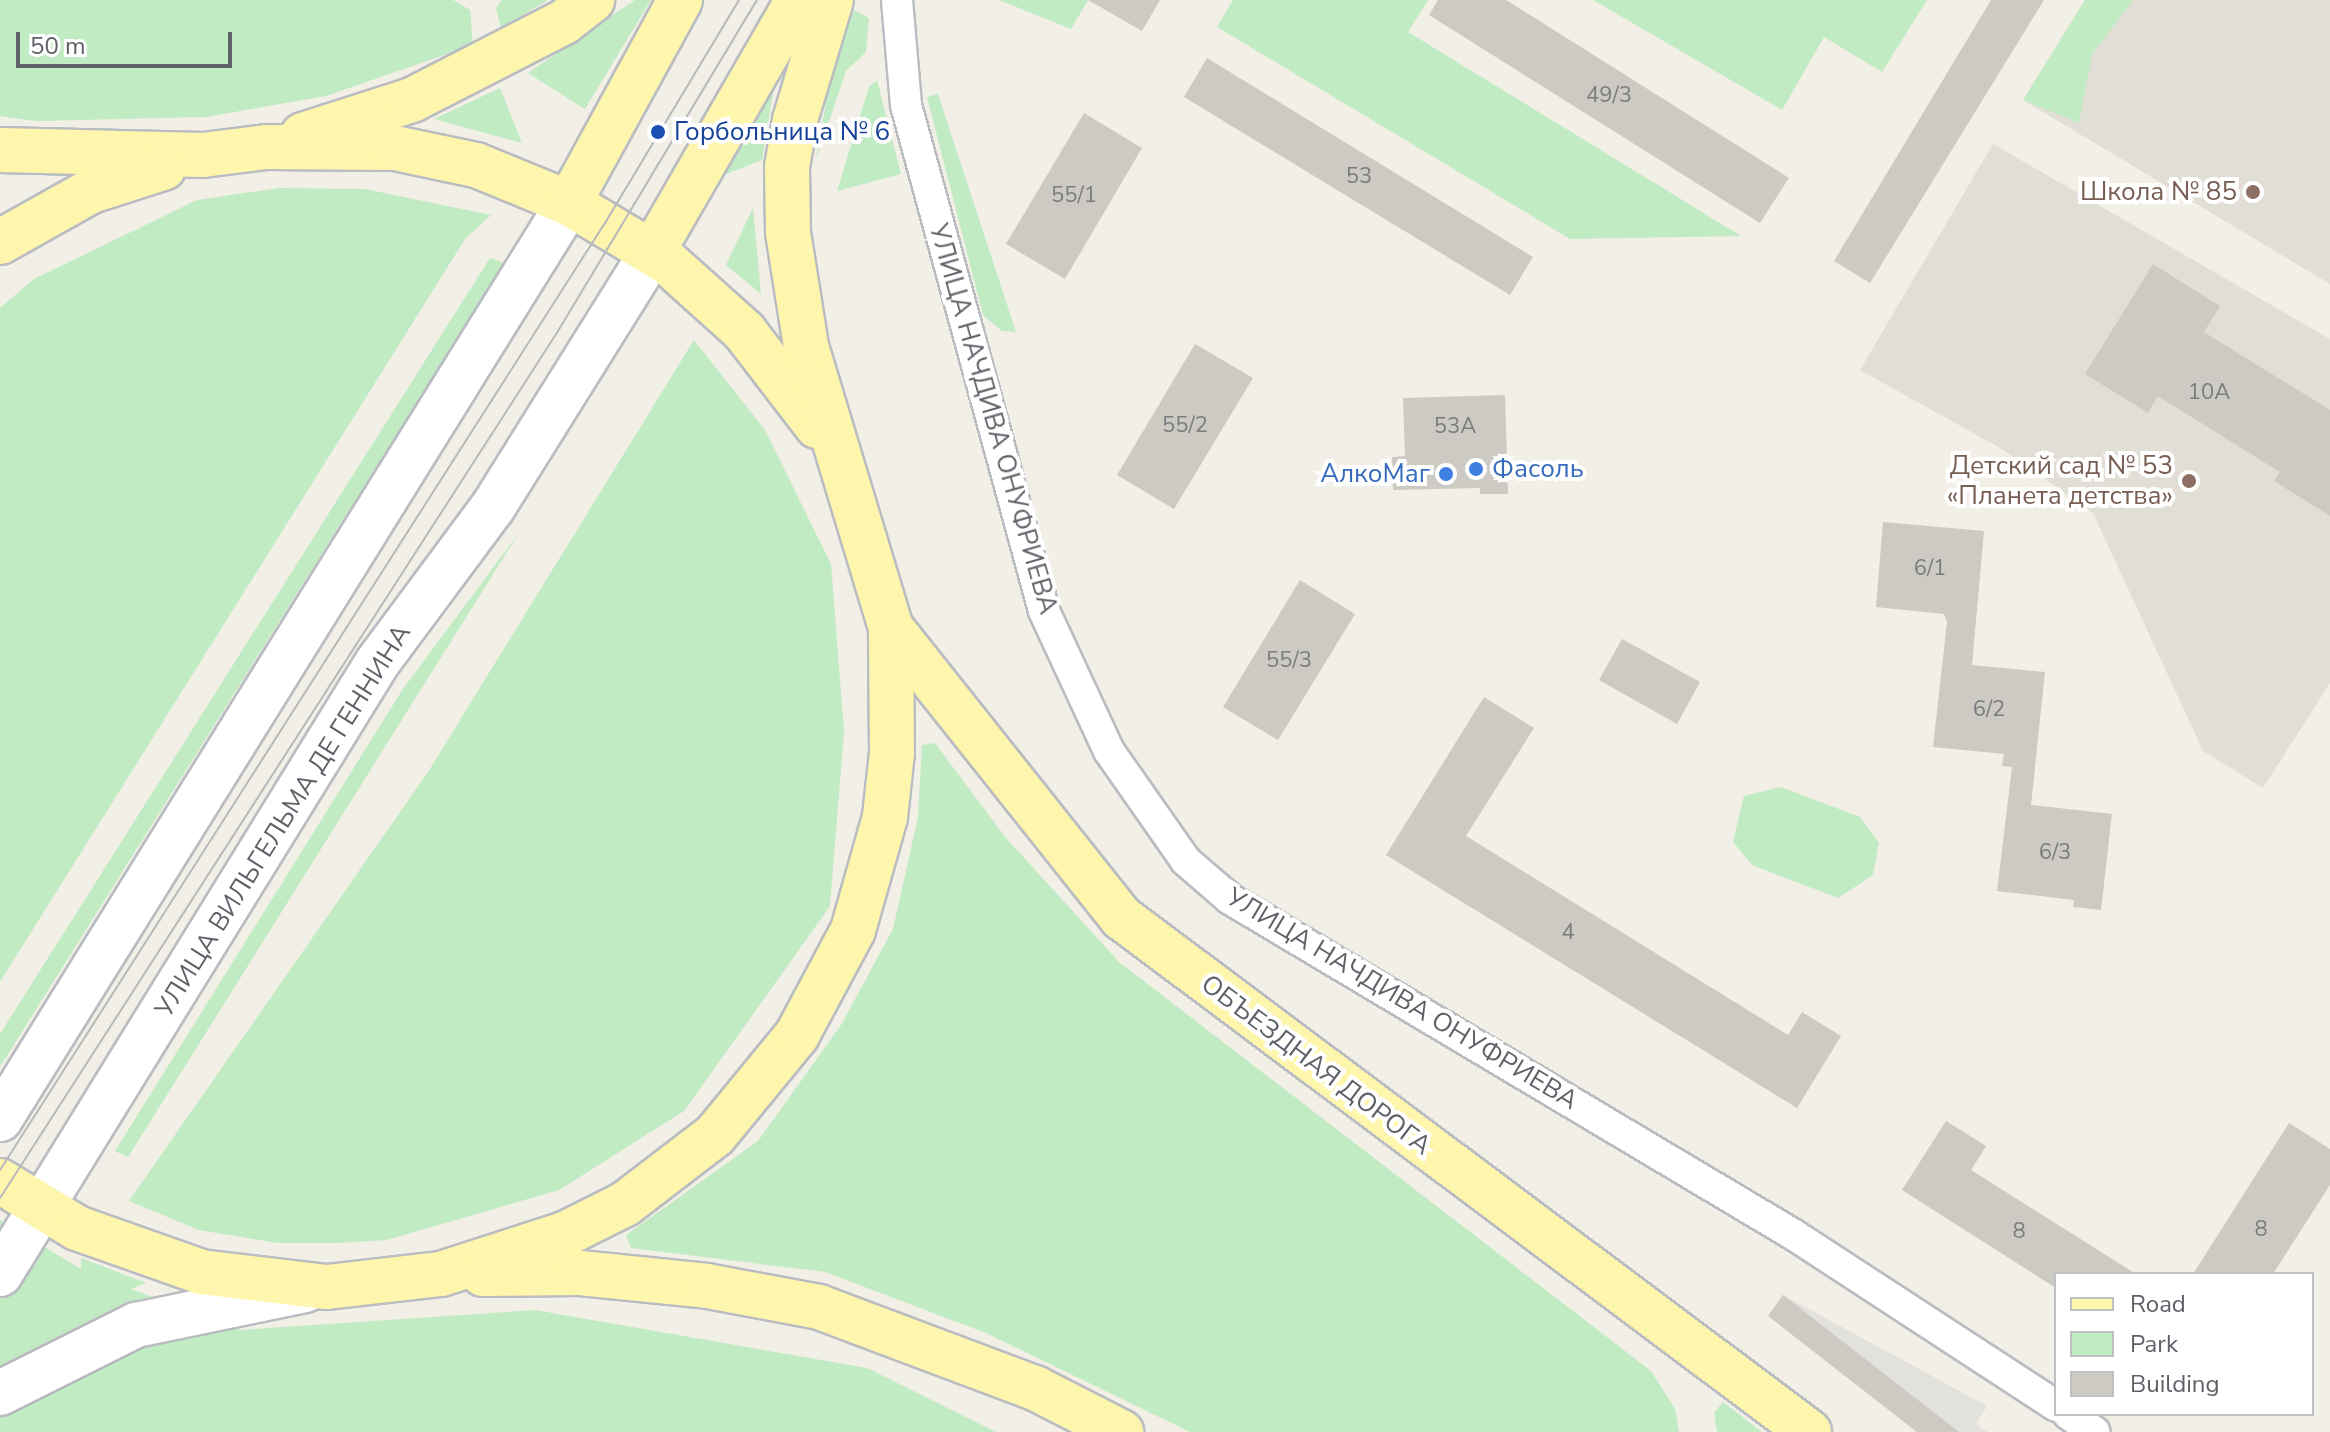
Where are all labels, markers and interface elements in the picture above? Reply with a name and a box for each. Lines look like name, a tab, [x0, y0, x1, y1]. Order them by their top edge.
scale bar	[20, 16, 236, 66]
text: 50 m	[30, 30, 86, 62]
house number: 49/3	[1586, 83, 1632, 109]
place label: Горбольница № 6	[674, 116, 890, 148]
marker: Горбольница № 6	[649, 123, 667, 141]
house number: 53	[1346, 164, 1372, 190]
place label: Школа № 85	[2080, 176, 2237, 208]
house number: 55/1	[1051, 183, 1097, 209]
marker: Школа № 85	[2244, 183, 2262, 201]
street label: УЛИЦА НАЧДИВА ОНУФРИЕВА	[922, 220, 1064, 618]
house number: 10А	[2188, 380, 2230, 406]
house number: 55/2	[1162, 413, 1208, 439]
house number: 53А	[1434, 414, 1476, 440]
place label: Детский сад № 53 «Планета детства»	[1947, 450, 2173, 512]
place label: Фасоль	[1492, 453, 1584, 485]
place label: АлкоМаг	[1320, 458, 1430, 490]
marker: Фасоль	[1467, 460, 1485, 478]
marker: АлкоМаг	[1437, 465, 1455, 483]
marker: Детский сад № 53 «Планета детства»	[2180, 472, 2198, 490]
house number: 6/1	[1914, 556, 1946, 582]
street label: УЛИЦА ВИЛЬГЕЛЬМА ДЕ ГЕННИНА	[149, 619, 417, 1023]
house number: 55/3	[1266, 648, 1312, 674]
house number: 6/2	[1973, 697, 2005, 723]
house number: 6/3	[2039, 840, 2071, 866]
street label: УЛИЦА НАЧДИВА ОНУФРИЕВА	[1221, 881, 1583, 1117]
house number: 4	[1561, 920, 1575, 946]
street label: ОБЪЕЗДНАЯ ДОРОГА	[1195, 968, 1437, 1162]
house number: 8	[2254, 1217, 2268, 1243]
house number: 8	[2012, 1219, 2026, 1245]
legend	[2054, 1272, 2314, 1416]
text: Road	[2130, 1288, 2186, 1320]
text: Park	[2130, 1328, 2178, 1360]
text: Building	[2130, 1368, 2220, 1400]

